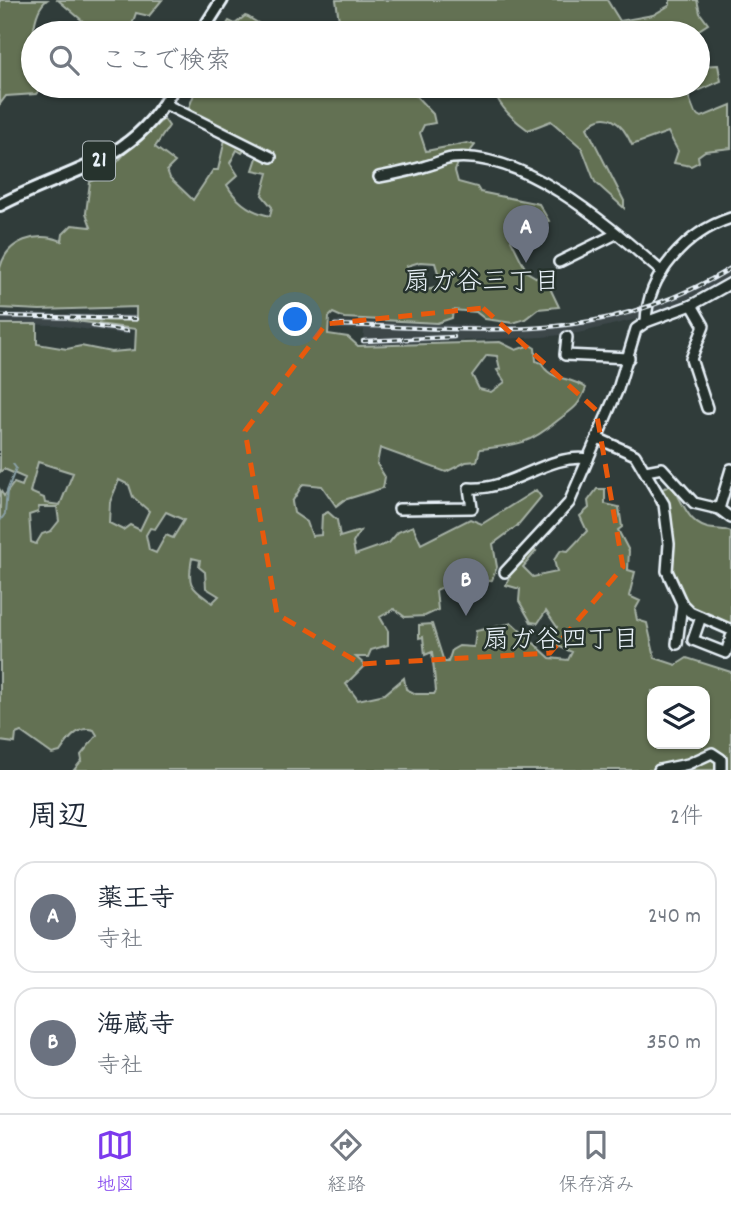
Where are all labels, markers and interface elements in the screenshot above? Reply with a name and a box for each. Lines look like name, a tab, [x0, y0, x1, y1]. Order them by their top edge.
search box	[21, 21, 710, 98]
icon: search	[45, 41, 83, 79]
text: ここで検索	[101, 44, 231, 81]
road number: 21	[83, 142, 115, 180]
pin: A	[503, 205, 549, 263]
district label: 扇ガ谷三丁目	[404, 265, 560, 302]
your location	[278, 302, 312, 336]
pin: B	[443, 558, 489, 616]
district label: 扇ガ谷四丁目	[483, 623, 639, 660]
map controls	[647, 686, 710, 749]
button: layers	[647, 686, 710, 749]
text: 周辺	[28, 798, 88, 841]
text: 2件	[670, 802, 703, 835]
text: 薬王寺	[97, 882, 175, 919]
text: A	[47, 901, 59, 934]
text: 240 m	[648, 901, 701, 934]
text: 寺社	[97, 925, 143, 958]
text: 海蔵寺	[97, 1008, 175, 1045]
text: B	[48, 1027, 58, 1060]
text: 350 m	[647, 1027, 701, 1060]
text: 寺社	[97, 1051, 143, 1084]
tab: 地図	[96, 1126, 135, 1200]
tab: 経路	[327, 1126, 366, 1200]
tab: 保存済み	[558, 1126, 635, 1200]

